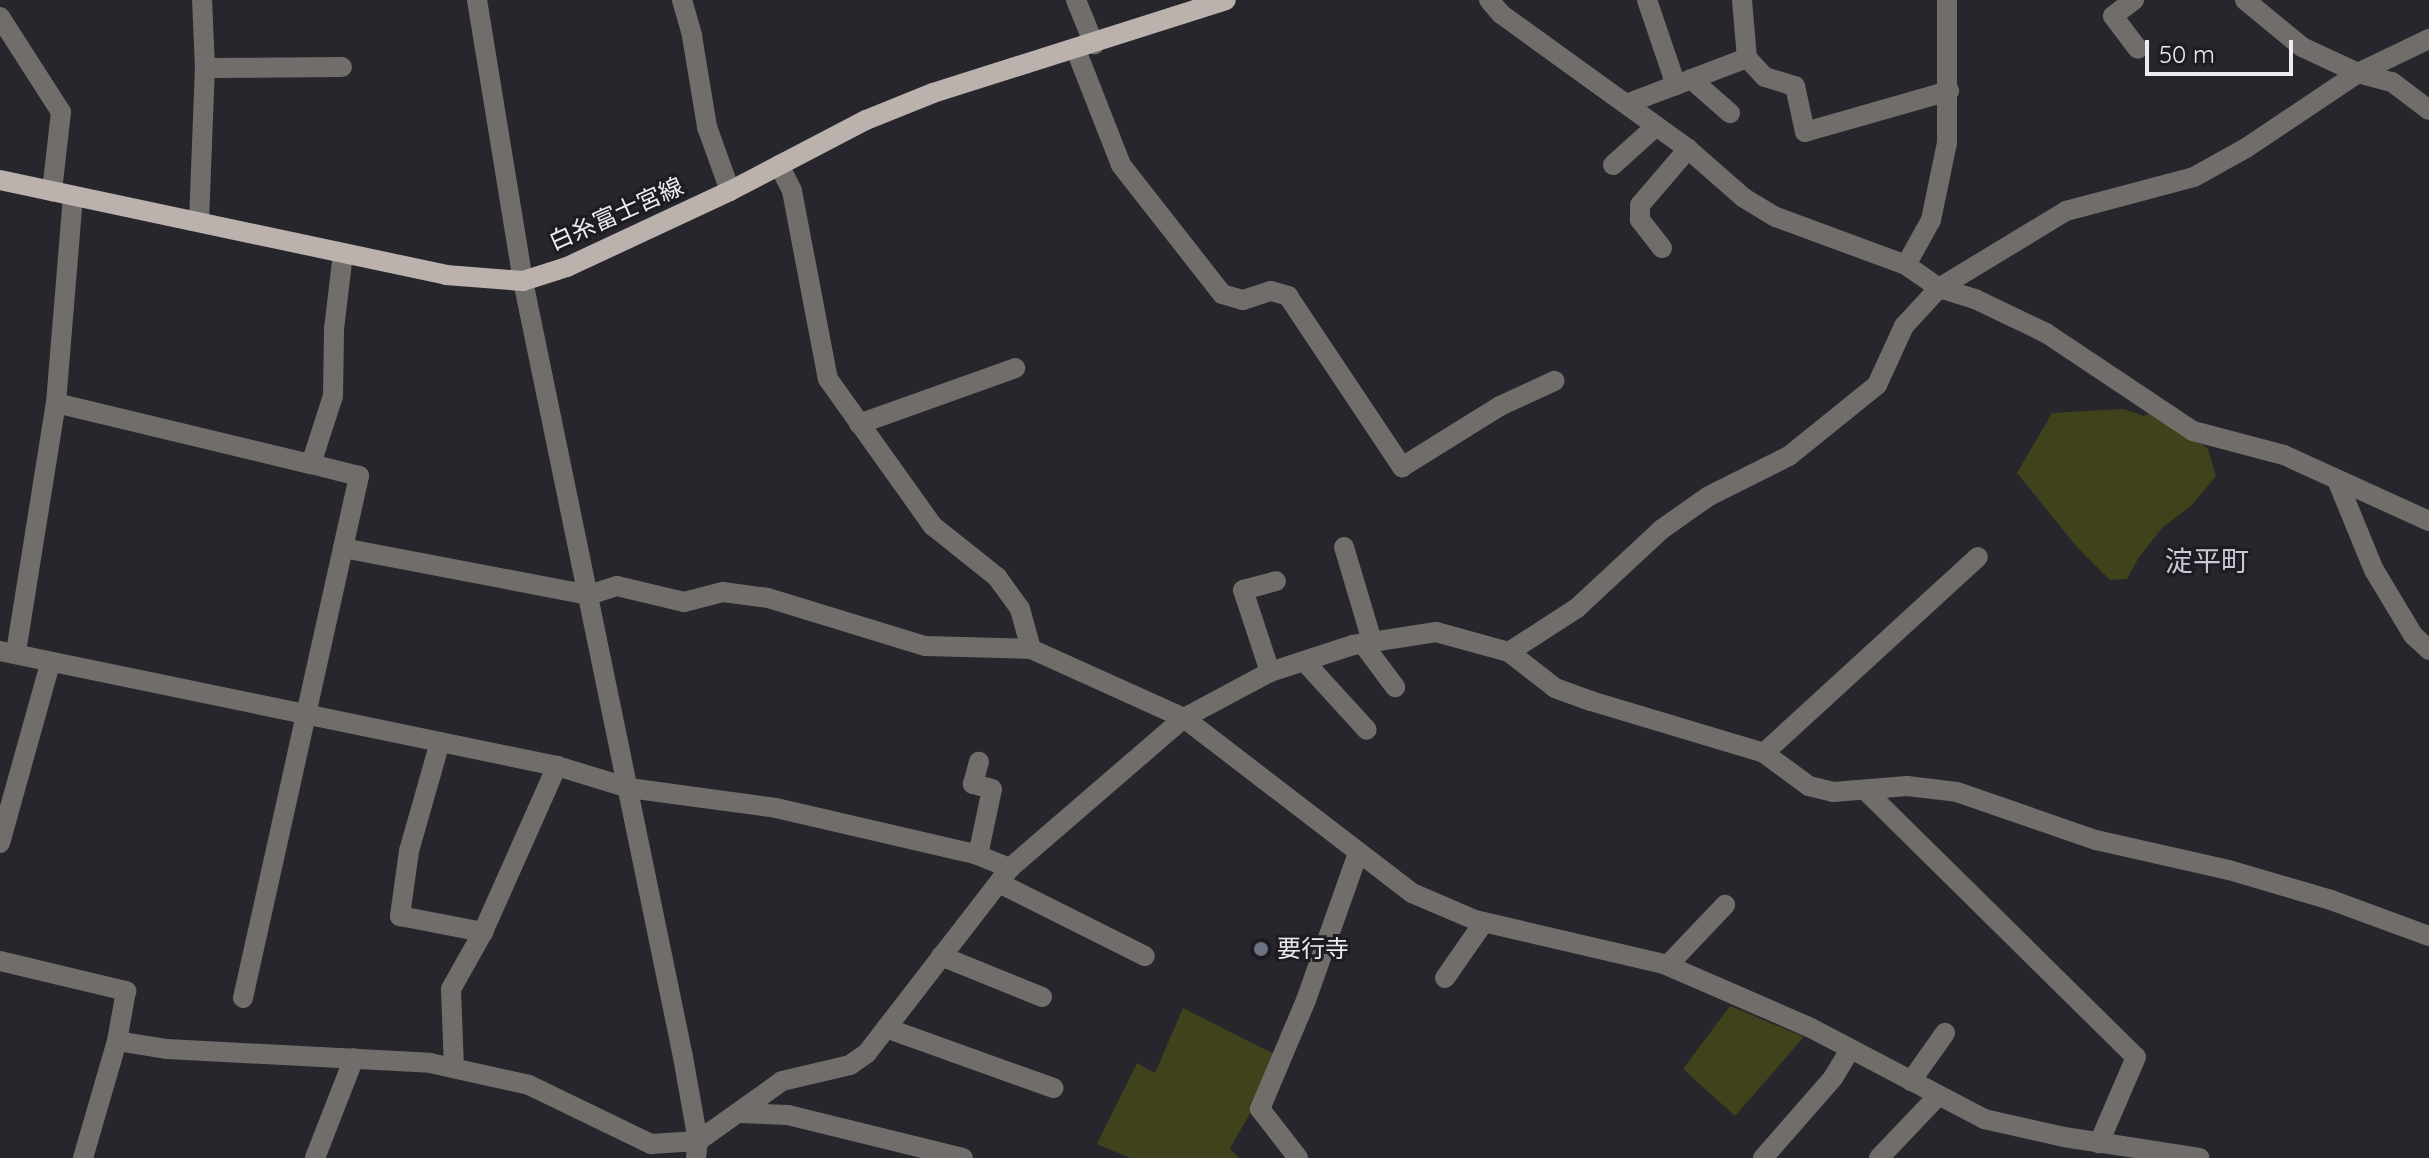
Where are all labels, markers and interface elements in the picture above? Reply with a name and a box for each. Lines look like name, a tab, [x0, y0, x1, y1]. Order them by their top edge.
scale bar	[2149, 24, 2297, 74]
text: 50 m	[2159, 39, 2215, 69]
street label: 白糸富士宮線	[544, 172, 688, 256]
district label: 淀平町	[2165, 544, 2249, 578]
place label: 要行寺	[1277, 935, 1349, 963]
marker: 要行寺	[1252, 940, 1270, 958]

